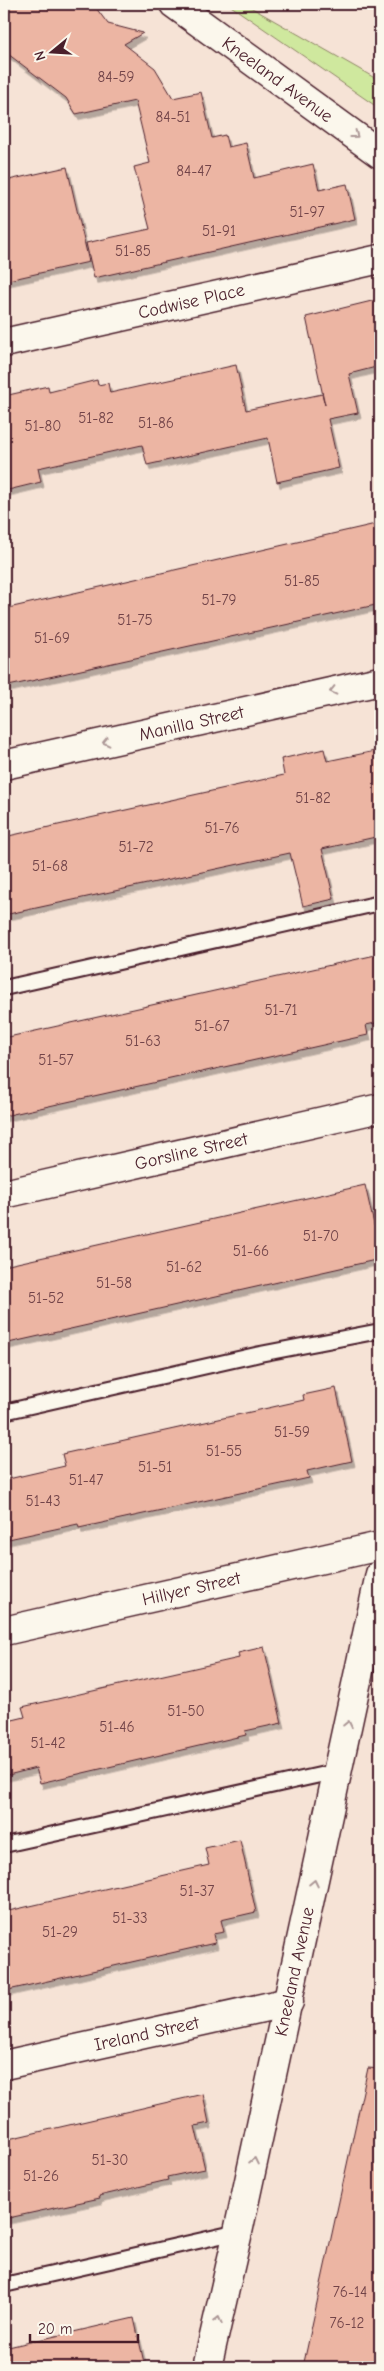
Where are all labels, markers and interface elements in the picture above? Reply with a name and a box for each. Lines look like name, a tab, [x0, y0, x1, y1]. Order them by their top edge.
north arrow	[28, 28, 78, 78]
street label: Kneeland Avenue	[218, 32, 337, 127]
text: N	[31, 49, 50, 63]
house number: 84-59	[97, 68, 135, 86]
house number: 84-51	[155, 108, 191, 126]
one-way arrow	[349, 129, 359, 138]
house number: 84-47	[176, 162, 212, 180]
house number: 51-97	[289, 203, 325, 221]
house number: 51-91	[202, 222, 236, 240]
house number: 51-85	[115, 242, 151, 260]
street label: Codwise Place	[136, 280, 247, 324]
house number: 51-82	[78, 409, 114, 427]
house number: 51-86	[138, 414, 174, 432]
house number: 51-80	[25, 417, 61, 435]
house number: 51-85	[284, 572, 320, 590]
house number: 51-79	[201, 591, 237, 609]
house number: 51-75	[117, 611, 153, 629]
house number: 51-69	[34, 629, 70, 647]
one-way arrow	[328, 685, 337, 696]
street label: Manilla Street	[137, 702, 247, 746]
one-way arrow	[101, 736, 110, 747]
house number: 51-82	[295, 789, 331, 807]
house number: 51-76	[204, 819, 240, 837]
house number: 51-72	[118, 838, 154, 856]
house number: 51-68	[32, 857, 68, 875]
house number: 51-71	[264, 1001, 298, 1019]
house number: 51-67	[194, 1017, 230, 1035]
house number: 51-63	[125, 1032, 161, 1050]
house number: 51-57	[38, 1051, 74, 1069]
street label: Gorsline Street	[133, 1128, 251, 1175]
house number: 51-70	[303, 1227, 339, 1245]
house number: 51-66	[233, 1242, 269, 1260]
house number: 51-62	[166, 1258, 202, 1276]
house number: 51-58	[96, 1274, 132, 1292]
house number: 51-52	[28, 1289, 64, 1307]
house number: 51-59	[274, 1423, 310, 1441]
house number: 51-55	[206, 1442, 242, 1460]
house number: 51-51	[138, 1458, 172, 1476]
house number: 51-47	[69, 1471, 103, 1489]
house number: 51-43	[26, 1492, 60, 1510]
street label: Hillyer Street	[140, 1568, 243, 1610]
house number: 51-50	[167, 1702, 205, 1720]
house number: 51-46	[99, 1718, 135, 1736]
one-way arrow	[342, 1719, 353, 1728]
house number: 51-42	[30, 1734, 66, 1752]
one-way arrow	[308, 1878, 319, 1887]
house number: 51-37	[180, 1882, 214, 1900]
street label: Kneeland Avenue	[271, 1905, 319, 2038]
house number: 51-33	[112, 1909, 148, 1927]
house number: 51-29	[42, 1923, 78, 1941]
street label: Ireland Street	[92, 2012, 202, 2056]
house number: 51-30	[92, 2151, 128, 2169]
one-way arrow	[248, 2157, 259, 2166]
house number: 51-26	[23, 2167, 59, 2185]
house number: 76-14	[333, 2283, 367, 2301]
scale bar	[30, 2311, 138, 2343]
house number: 76-12	[330, 2314, 364, 2332]
one-way arrow	[212, 2315, 223, 2324]
text: 20 m	[38, 2320, 72, 2338]

